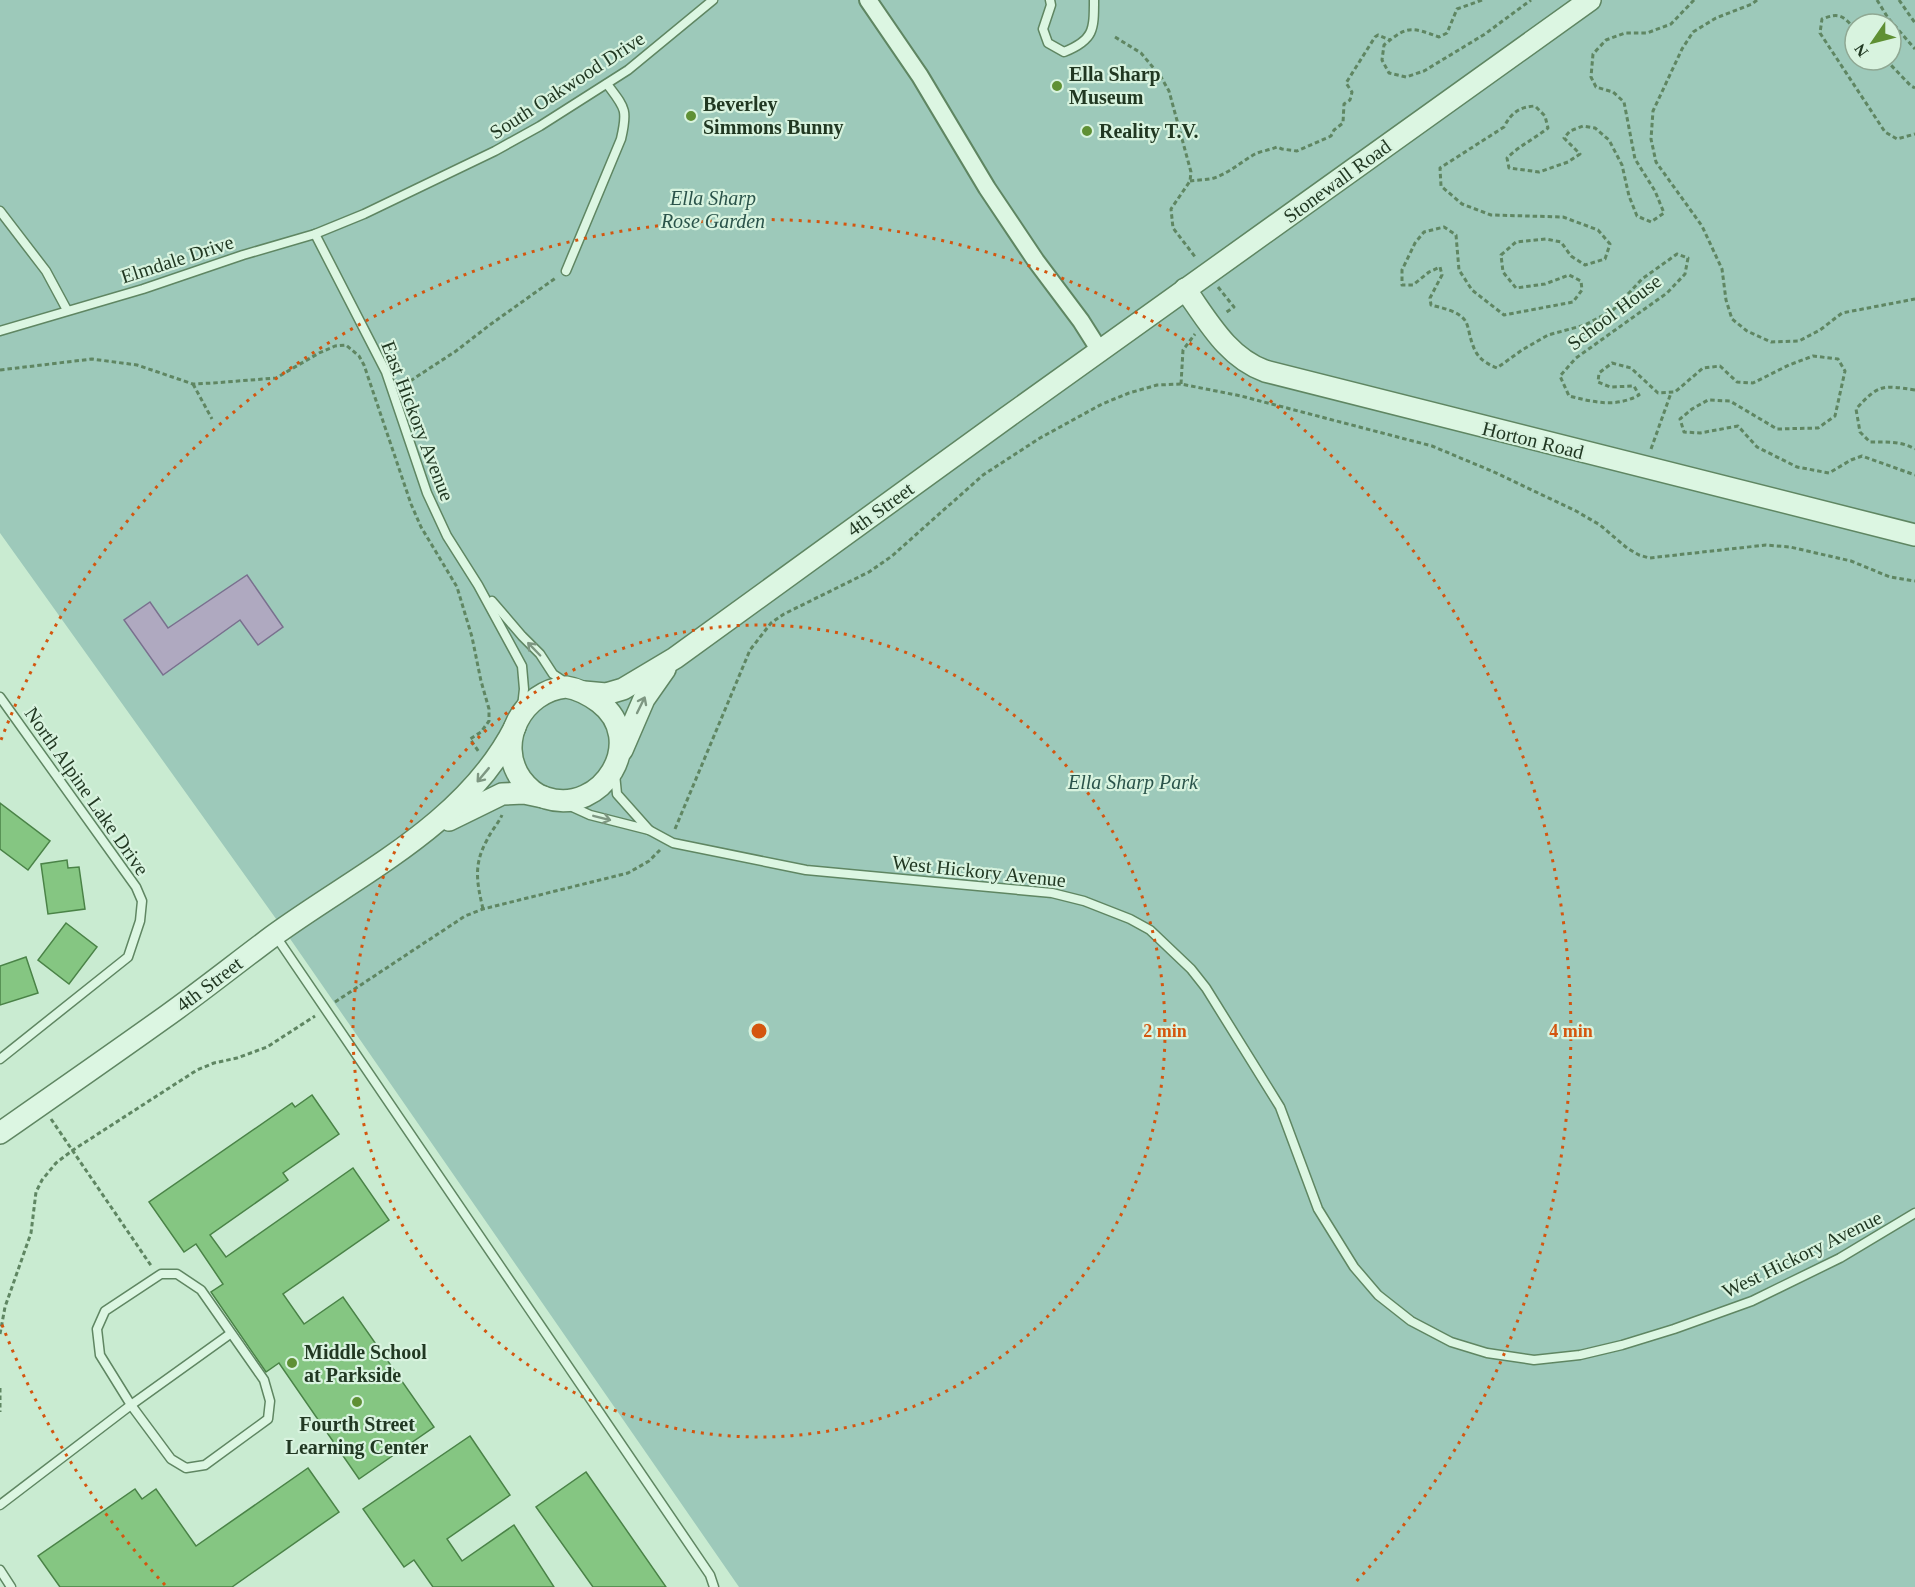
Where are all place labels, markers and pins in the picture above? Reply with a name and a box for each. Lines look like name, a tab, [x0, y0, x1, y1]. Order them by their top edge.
place label: Ella Sharp Museum	[1069, 63, 1161, 108]
marker: Ella Sharp Museum	[1050, 79, 1064, 93]
place label: Beverley Simmons Bunny	[703, 93, 844, 139]
marker: Beverley Simmons Bunny	[684, 109, 698, 123]
place label: Reality T.V.	[1099, 120, 1198, 143]
marker: Reality T.V.	[1080, 124, 1094, 138]
centre of rings	[749, 1021, 769, 1041]
place label: Middle School at Parkside	[304, 1341, 427, 1386]
marker: Middle School at Parkside	[285, 1356, 299, 1370]
marker: Fourth Street Learning Center	[350, 1395, 364, 1409]
place label: Fourth Street Learning Center	[286, 1413, 428, 1459]

